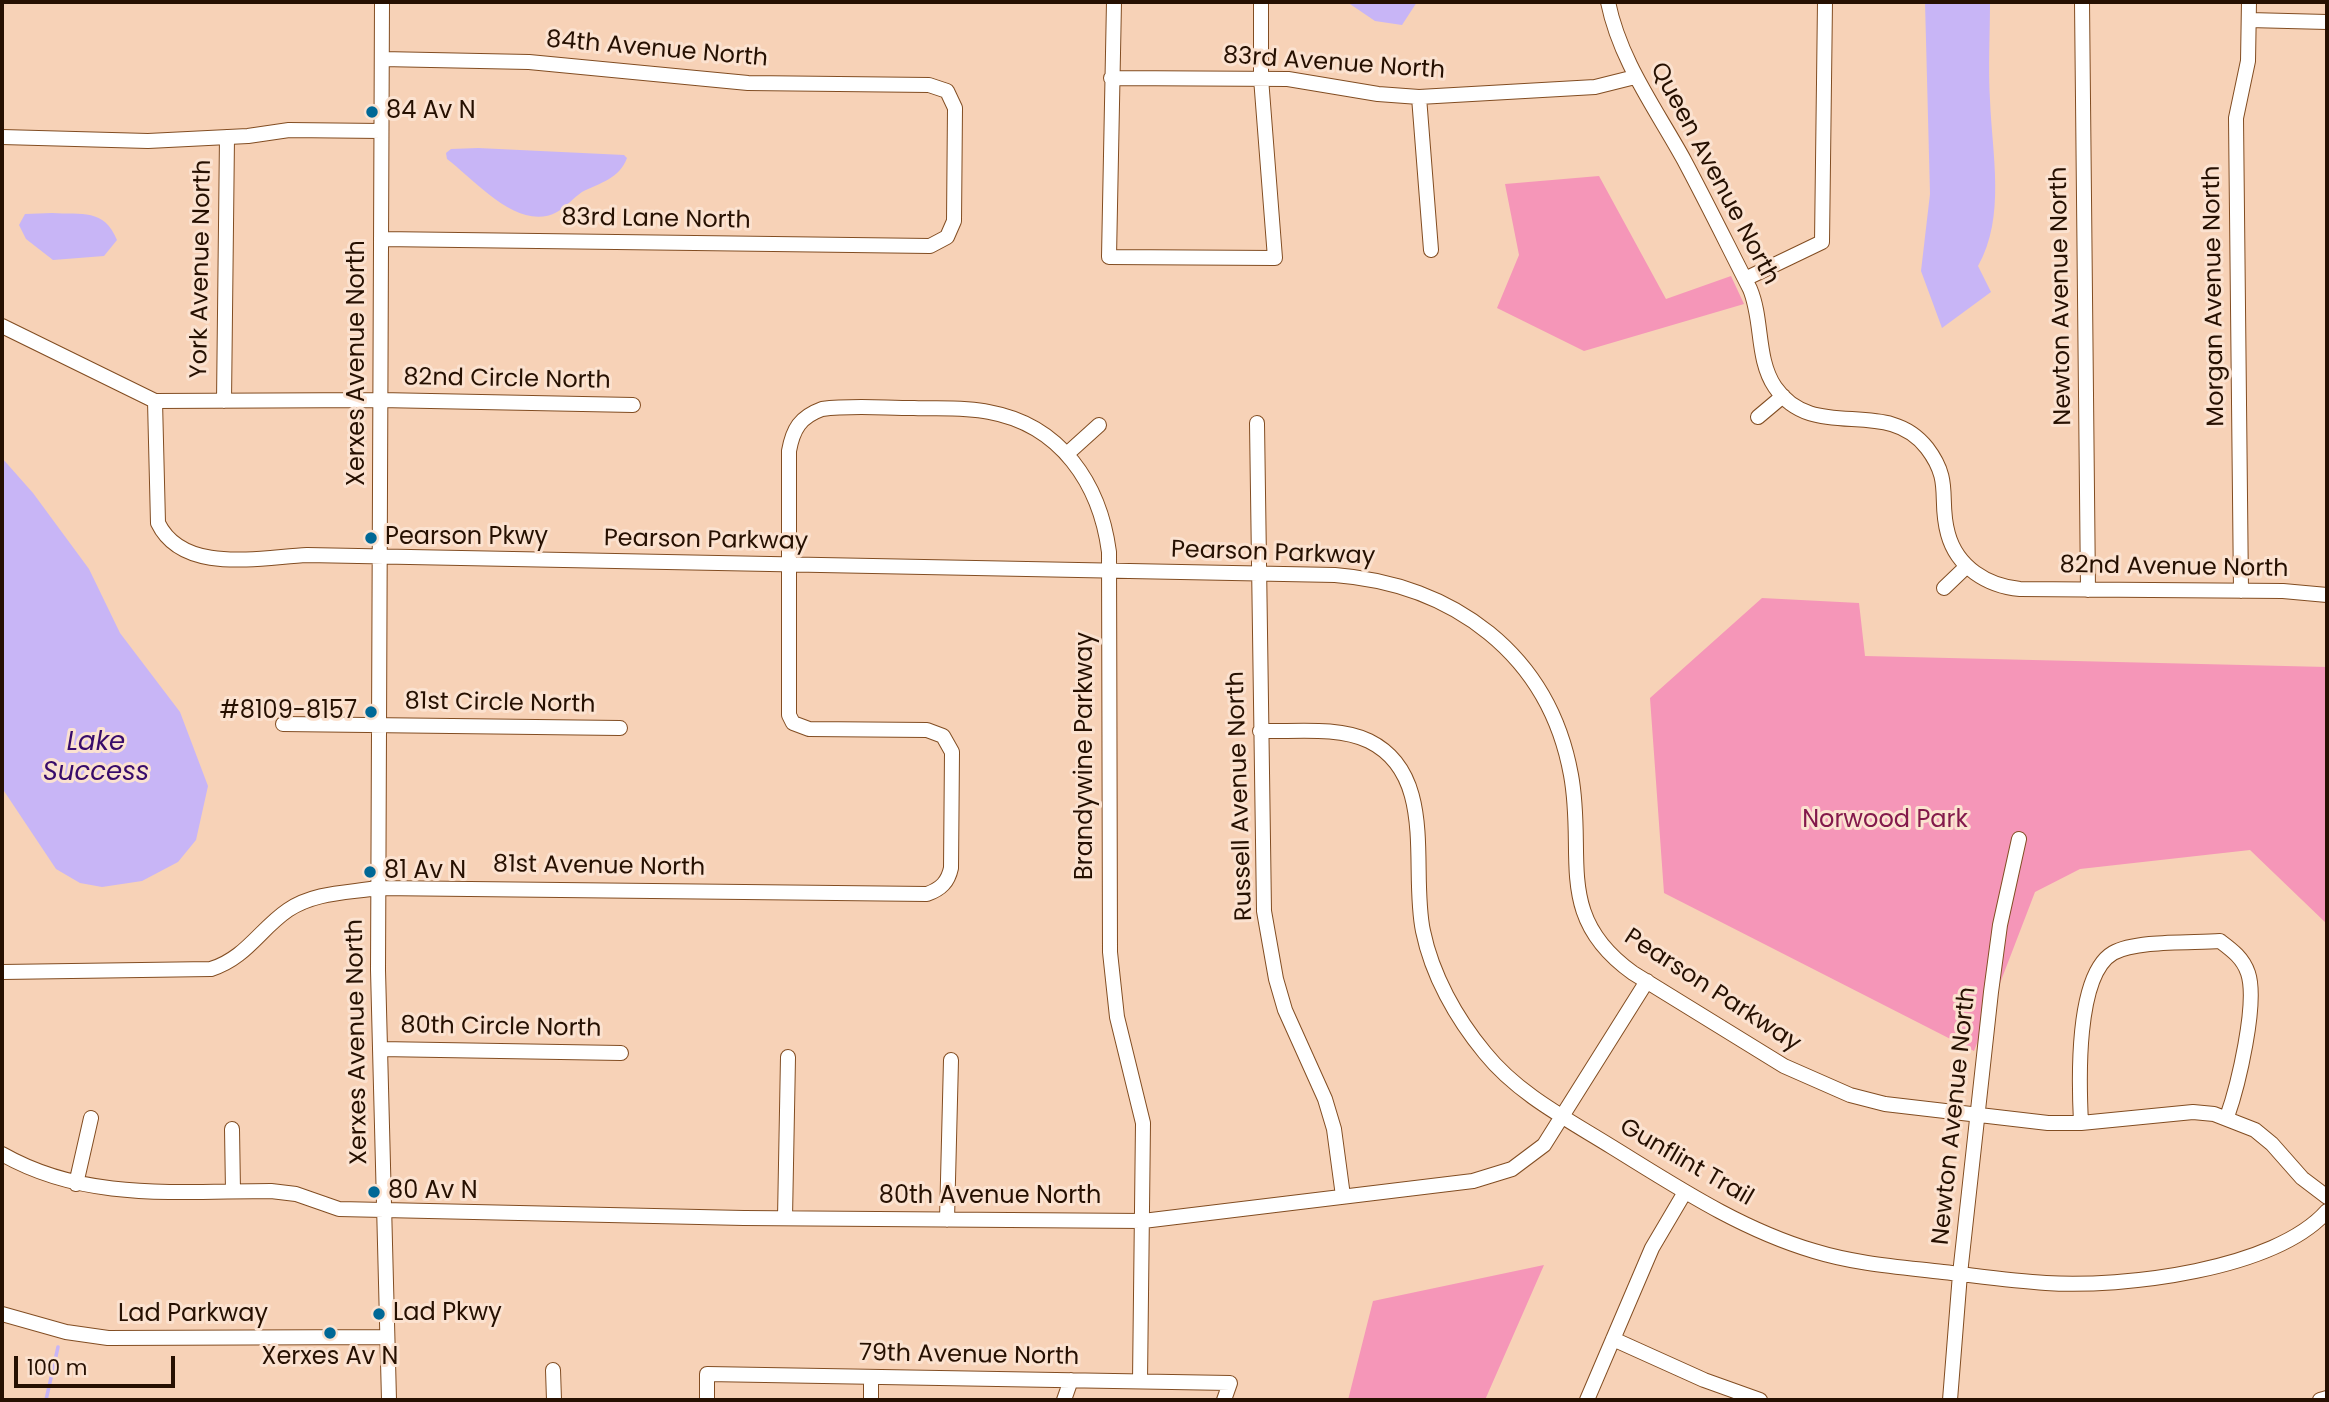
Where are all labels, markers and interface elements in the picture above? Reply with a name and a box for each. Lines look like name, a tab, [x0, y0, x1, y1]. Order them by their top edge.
street label: 84th Avenue North	[545, 26, 769, 74]
street label: 83rd Avenue North	[1222, 42, 1446, 86]
street label: Queen Avenue North	[1643, 58, 1785, 290]
place label: 84 Av N	[386, 98, 476, 126]
marker: 84 Av N	[364, 104, 380, 120]
street label: York Avenue North	[186, 159, 218, 379]
street label: Morgan Avenue North	[2198, 165, 2232, 427]
street label: Newton Avenue North	[2045, 166, 2079, 426]
street label: 83rd Lane North	[561, 204, 751, 236]
street label: Xerxes Avenue North	[344, 240, 372, 486]
street label: 82nd Circle North	[403, 364, 611, 396]
place label: Pearson Pkwy	[385, 524, 548, 552]
street label: Pearson Parkway	[604, 525, 808, 557]
marker: Pearson Pkwy	[363, 530, 379, 546]
street label: Pearson Parkway	[1170, 536, 1376, 572]
street label: 82nd Avenue North	[2059, 552, 2289, 584]
street label: Brandywine Parkway	[1072, 632, 1100, 880]
street label: Russell Avenue North	[1222, 671, 1260, 921]
street label: 81st Circle North	[404, 688, 596, 720]
place label: #8109-8157	[220, 698, 357, 726]
marker: #8109-8157	[363, 704, 379, 720]
water label: Lake Success	[43, 727, 149, 788]
park label: Norwood Park	[1802, 807, 1968, 835]
street label: 81st Avenue North	[493, 851, 705, 883]
place label: 81 Av N	[384, 858, 466, 886]
marker: 81 Av N	[362, 864, 378, 880]
street label: Xerxes Avenue North	[341, 919, 375, 1165]
street label: Pearson Parkway	[1618, 923, 1806, 1059]
street label: Newton Avenue North	[1927, 986, 1983, 1246]
street label: 80th Circle North	[400, 1012, 602, 1044]
street label: Gunflint Trail	[1614, 1113, 1758, 1213]
place label: 80 Av N	[388, 1178, 478, 1206]
street label: 80th Avenue North	[879, 1183, 1101, 1211]
marker: 80 Av N	[366, 1184, 382, 1200]
place label: Lad Pkwy	[393, 1300, 502, 1328]
street label: Lad Parkway	[118, 1301, 268, 1329]
marker: Lad Pkwy	[371, 1306, 387, 1322]
marker: Xerxes Av N	[322, 1325, 338, 1341]
street label: 79th Avenue North	[858, 1340, 1080, 1372]
scale bar	[18, 1342, 178, 1386]
place label: Xerxes Av N	[262, 1344, 398, 1372]
text: 100 m	[27, 1353, 87, 1382]

